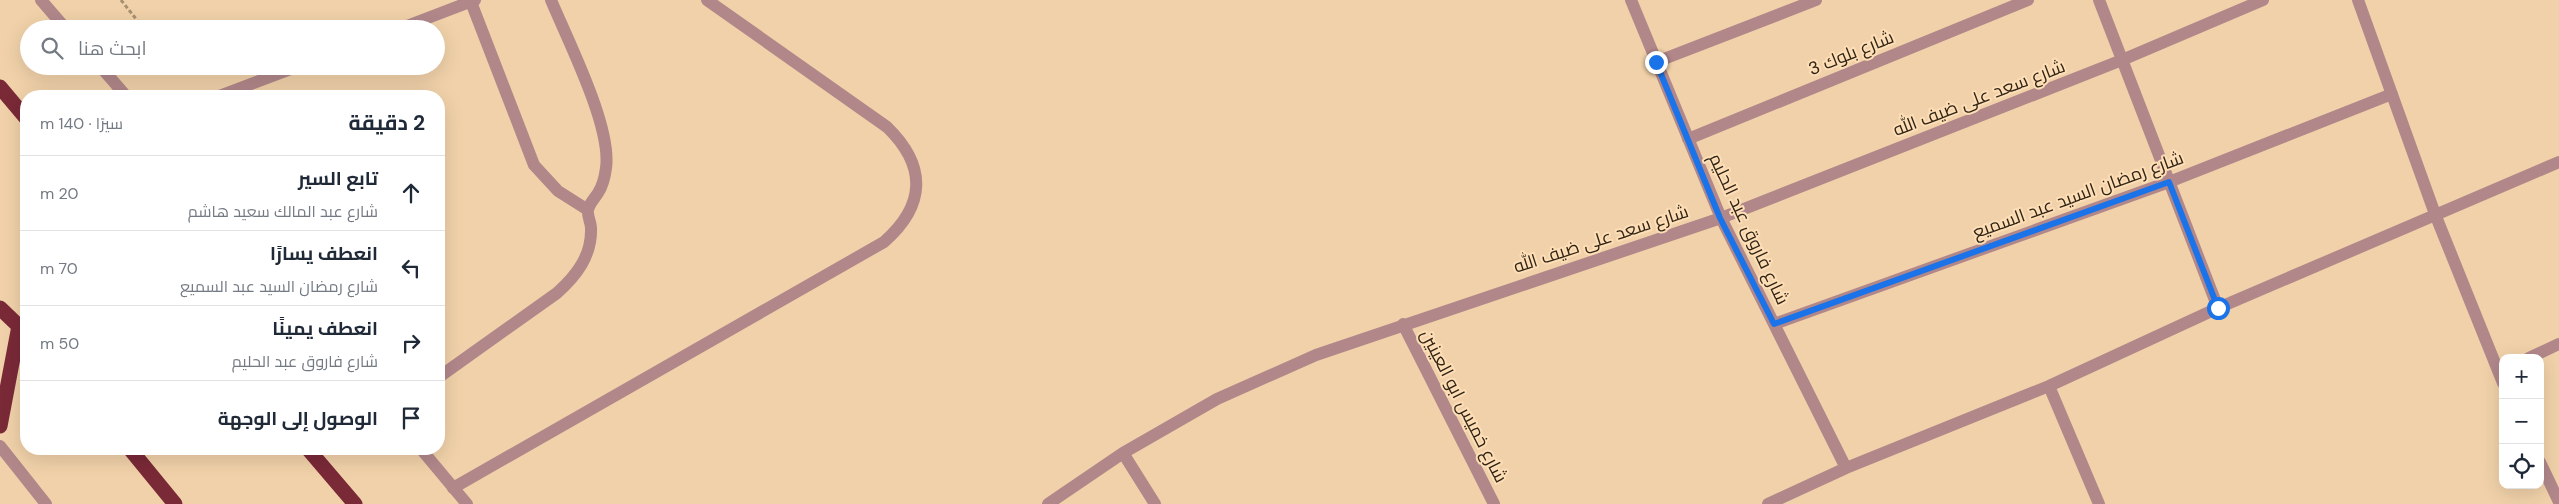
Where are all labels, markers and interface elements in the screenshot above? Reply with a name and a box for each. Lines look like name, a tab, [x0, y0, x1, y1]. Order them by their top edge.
search box	[20, 20, 445, 75]
street label: شارع بلوك 3	[1805, 25, 1897, 81]
icon: search	[38, 34, 66, 62]
text: ابحث هنا	[78, 36, 147, 61]
route end	[1645, 51, 1668, 74]
street label: شارع سعد على ضيف الله	[1890, 54, 2068, 142]
text: 2 دقيقة	[349, 109, 425, 137]
text: سيرًا · 140 m	[40, 113, 123, 134]
street label: شارع رمضان السيد عبد السميع	[1969, 146, 2187, 244]
street label: شارع فاروق عبد الحليم	[1703, 149, 1795, 309]
text: تابع السير	[298, 166, 378, 191]
icon: ahead	[397, 179, 425, 207]
text: 20 m	[40, 183, 79, 204]
street label: شارع سعد على ضيف الله	[1511, 199, 1691, 279]
text: شارع عبد المالك سعيد هاشم	[188, 201, 378, 222]
text: انعطف يسارًا	[270, 241, 378, 266]
icon: left	[397, 254, 425, 282]
text: 70 m	[40, 258, 78, 279]
text: شارع رمضان السيد عبد السميع	[180, 276, 378, 297]
route start	[2207, 297, 2230, 320]
text: انعطف يمينًا	[272, 316, 378, 341]
street label: شارع خميس ابو العينين	[1415, 325, 1513, 487]
icon: right	[397, 329, 425, 357]
text: 50 m	[40, 333, 79, 354]
text: شارع فاروق عبد الحليم	[232, 351, 378, 372]
map controls	[2499, 354, 2544, 489]
button: +	[2499, 354, 2544, 399]
button: −	[2499, 399, 2544, 444]
icon: arrive	[397, 404, 425, 432]
text: الوصول إلى الوجهة	[218, 406, 378, 431]
button: locate	[2499, 444, 2544, 489]

